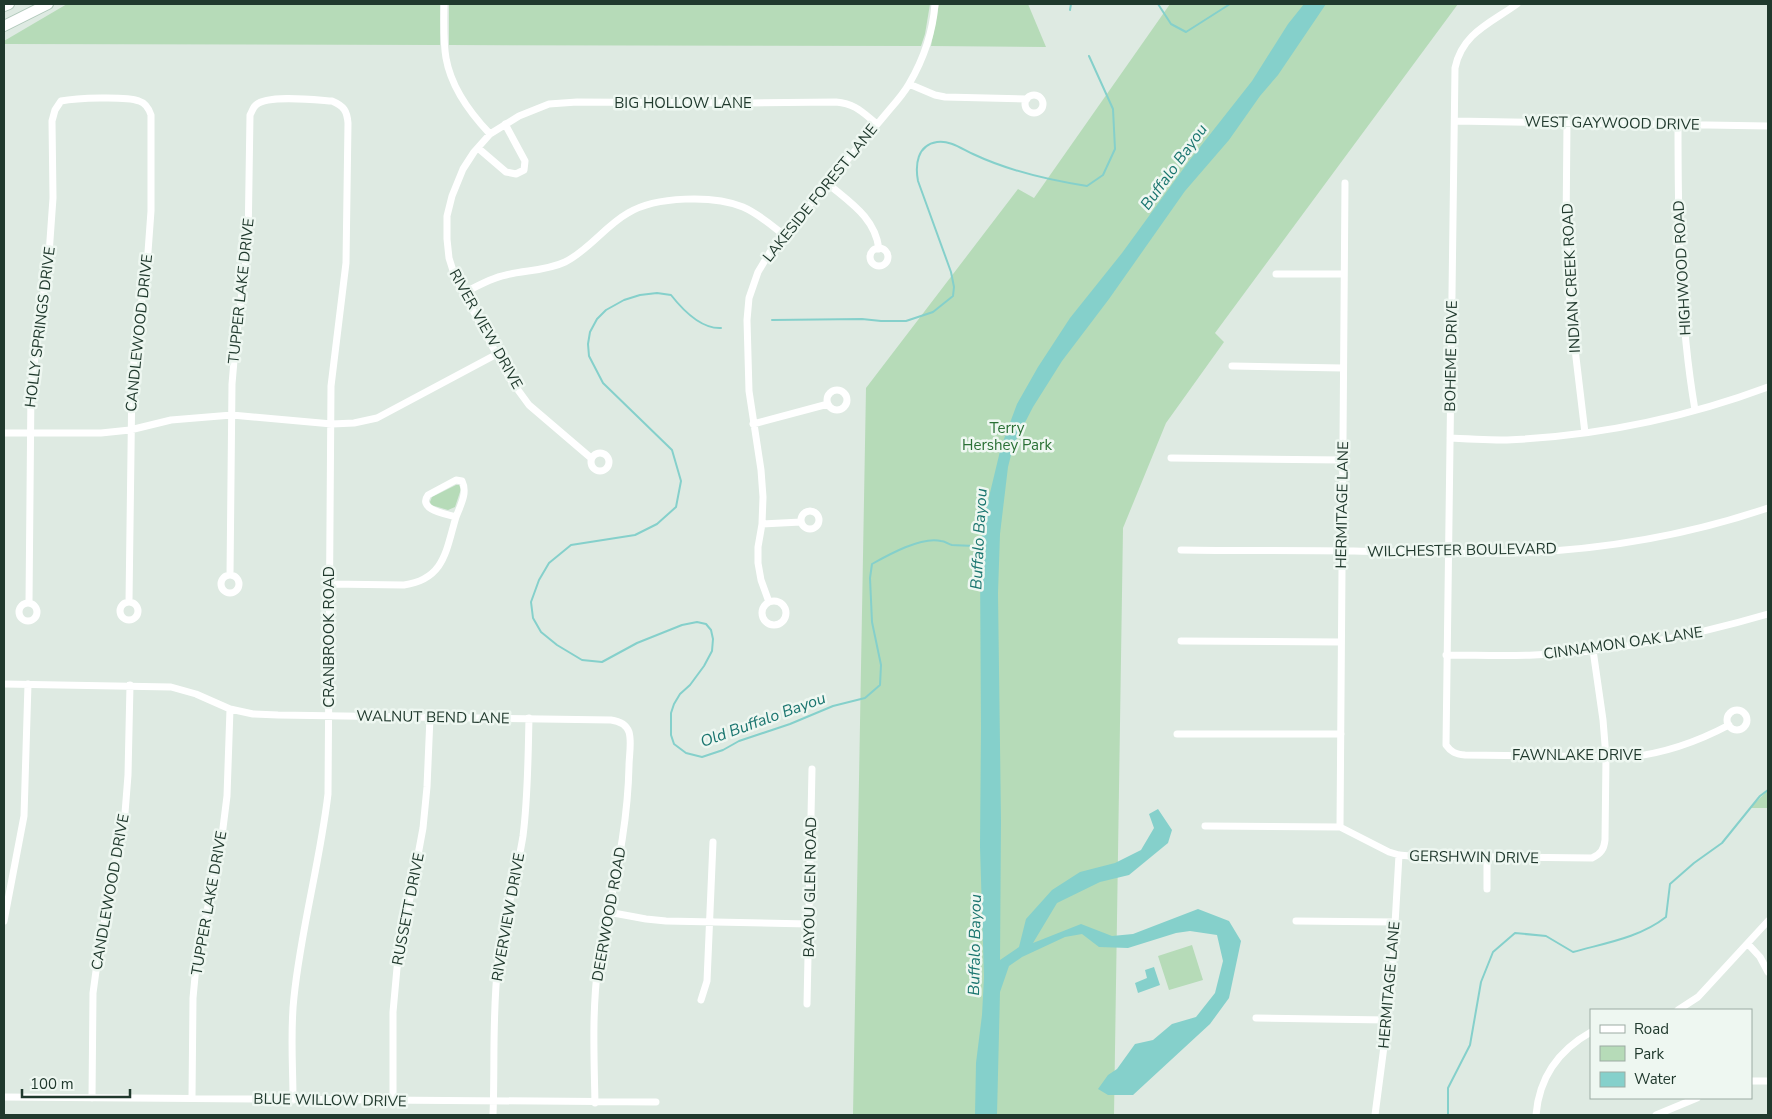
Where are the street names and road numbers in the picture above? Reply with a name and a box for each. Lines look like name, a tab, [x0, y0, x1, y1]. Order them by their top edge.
street label: BIG HOLLOW LANE	[614, 93, 752, 113]
street label: WEST GAYWOOD DRIVE	[1524, 111, 1700, 135]
street label: LAKESIDE FOREST LANE	[758, 120, 882, 266]
street label: HIGHWOOD ROAD	[1668, 200, 1696, 336]
street label: INDIAN CREEK ROAD	[1557, 203, 1585, 353]
street label: TUPPER LAKE DRIVE	[223, 217, 259, 365]
street label: HOLLY SPRINGS DRIVE	[20, 245, 60, 409]
street label: CANDLEWOOD DRIVE	[121, 253, 157, 413]
street label: RIVER VIEW DRIVE	[445, 265, 527, 393]
street label: BOHEME DRIVE	[1440, 300, 1462, 412]
street label: HERMITAGE LANE	[1331, 441, 1353, 569]
street label: WILCHESTER BOULEVARD	[1367, 538, 1557, 562]
street label: CRANBROOK ROAD	[319, 566, 339, 708]
street label: CINNAMON OAK LANE	[1542, 622, 1704, 664]
street label: WALNUT BEND LANE	[356, 706, 510, 728]
street label: FAWNLAKE DRIVE	[1512, 745, 1642, 765]
street label: CANDLEWOOD DRIVE	[86, 812, 134, 972]
street label: BAYOU GLEN ROAD	[799, 817, 821, 957]
street label: TUPPER LAKE DRIVE	[186, 829, 232, 977]
street label: DEERWOOD ROAD	[587, 845, 631, 983]
street label: GERSHWIN DRIVE	[1409, 846, 1539, 868]
street label: RUSSETT DRIVE	[387, 851, 429, 967]
street label: RIVERVIEW DRIVE	[487, 851, 529, 983]
street label: HERMITAGE LANE	[1373, 921, 1405, 1049]
street label: BLUE WILLOW DRIVE	[253, 1089, 407, 1111]

